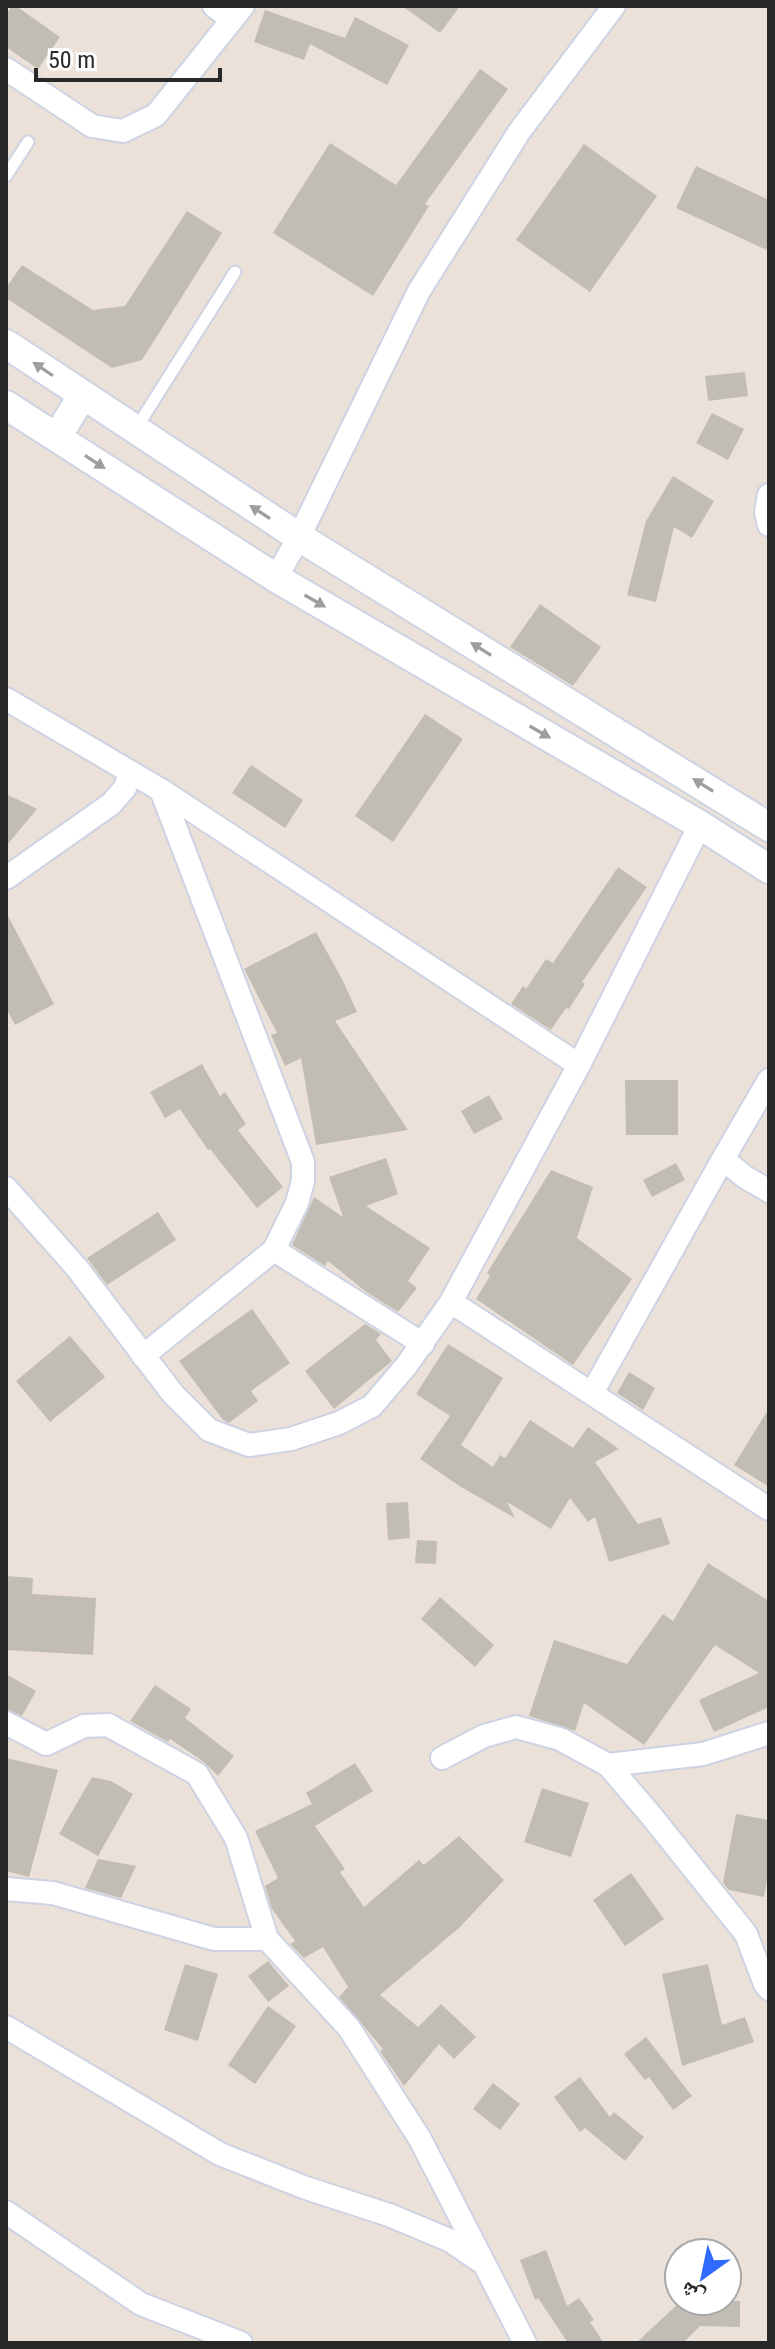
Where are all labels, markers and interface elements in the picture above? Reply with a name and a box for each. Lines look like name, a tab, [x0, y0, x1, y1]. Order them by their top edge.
scale bar	[36, 32, 220, 82]
text: 50 m	[48, 46, 95, 74]
one-way arrow	[33, 362, 54, 377]
one-way arrow	[84, 454, 106, 468]
one-way arrow	[250, 505, 271, 520]
one-way arrow	[304, 594, 326, 608]
one-way arrow	[470, 642, 492, 656]
one-way arrow	[529, 725, 551, 739]
one-way arrow	[692, 778, 714, 792]
north arrow	[663, 2237, 743, 2317]
text: ش	[676, 2276, 710, 2310]

